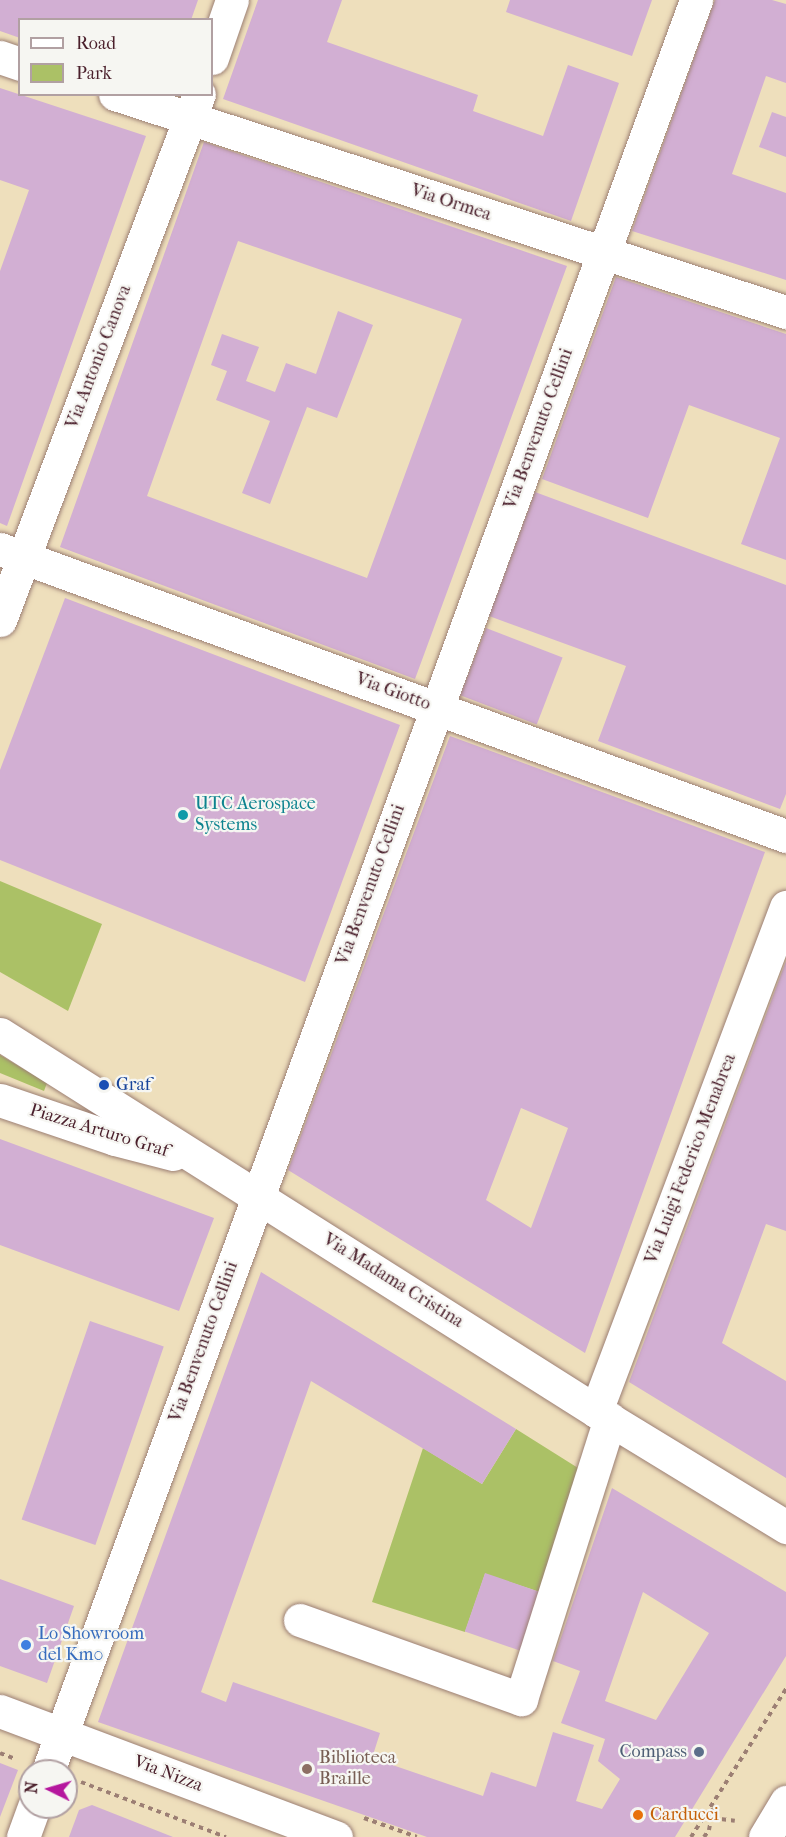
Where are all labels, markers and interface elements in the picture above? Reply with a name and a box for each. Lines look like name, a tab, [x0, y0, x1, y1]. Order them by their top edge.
legend	[18, 18, 213, 96]
text: Road	[76, 33, 116, 54]
text: Park	[76, 63, 112, 84]
street label: Via Ormea	[408, 180, 494, 226]
street label: Via Antonio Canova	[62, 282, 136, 432]
street label: Via Benvenuto Cellini	[500, 346, 578, 512]
street label: Via Giotto	[353, 668, 433, 716]
place label: UTC Aerospace Systems	[195, 794, 316, 836]
street label: Via Benvenuto Cellini	[332, 802, 410, 968]
marker: UTC Aerospace Systems	[176, 808, 190, 822]
street label: Via Luigi Federico Menabrea	[641, 1051, 741, 1267]
place label: Graf	[116, 1074, 151, 1096]
marker: Graf	[97, 1078, 111, 1092]
street label: Piazza Arturo Graf	[27, 1100, 171, 1162]
street label: Via Madama Cristina	[319, 1229, 467, 1333]
street label: Via Benvenuto Cellini	[165, 1259, 243, 1425]
place label: Lo Showroom del Km0	[38, 1624, 144, 1666]
marker: Lo Showroom del Km0	[19, 1638, 33, 1652]
place label: Compass	[619, 1741, 687, 1763]
marker: Compass	[692, 1745, 706, 1759]
place label: Biblioteca Braille	[319, 1748, 396, 1790]
street label: Via Nizza	[130, 1751, 206, 1797]
north arrow	[18, 1759, 78, 1819]
marker: Biblioteca Braille	[300, 1762, 314, 1776]
text: N	[22, 1781, 42, 1794]
place label: Carducci	[650, 1804, 719, 1826]
marker: Carducci	[631, 1808, 645, 1822]

